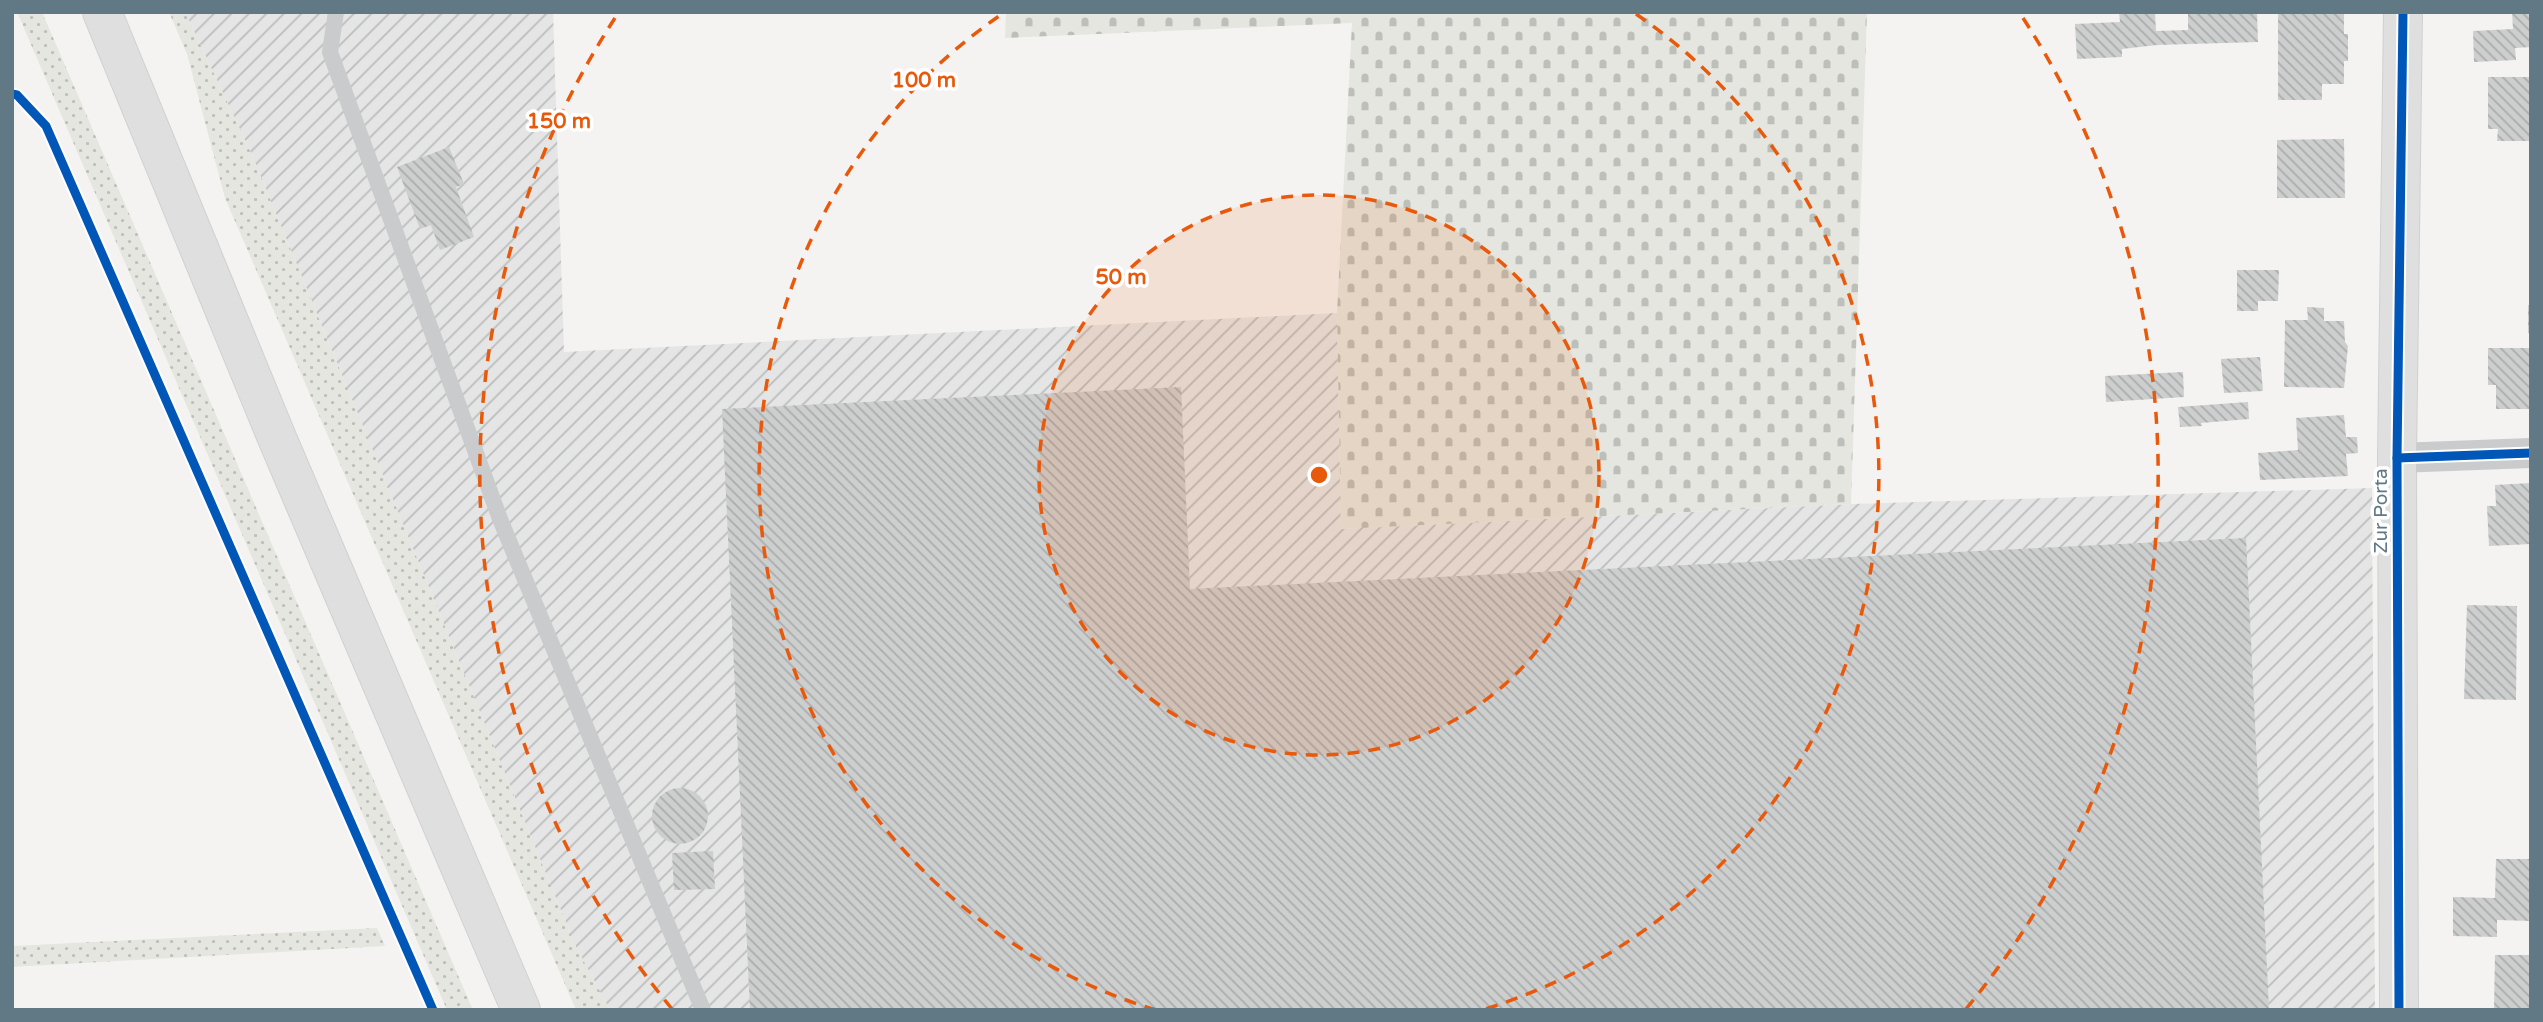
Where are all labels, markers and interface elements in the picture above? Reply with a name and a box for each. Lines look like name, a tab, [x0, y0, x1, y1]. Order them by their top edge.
text: 100 m	[892, 68, 956, 93]
text: 150 m	[527, 109, 591, 134]
text: 50 m	[1095, 265, 1147, 290]
centre of rings	[1307, 463, 1331, 487]
street label: Zur Porta	[2370, 468, 2392, 554]

